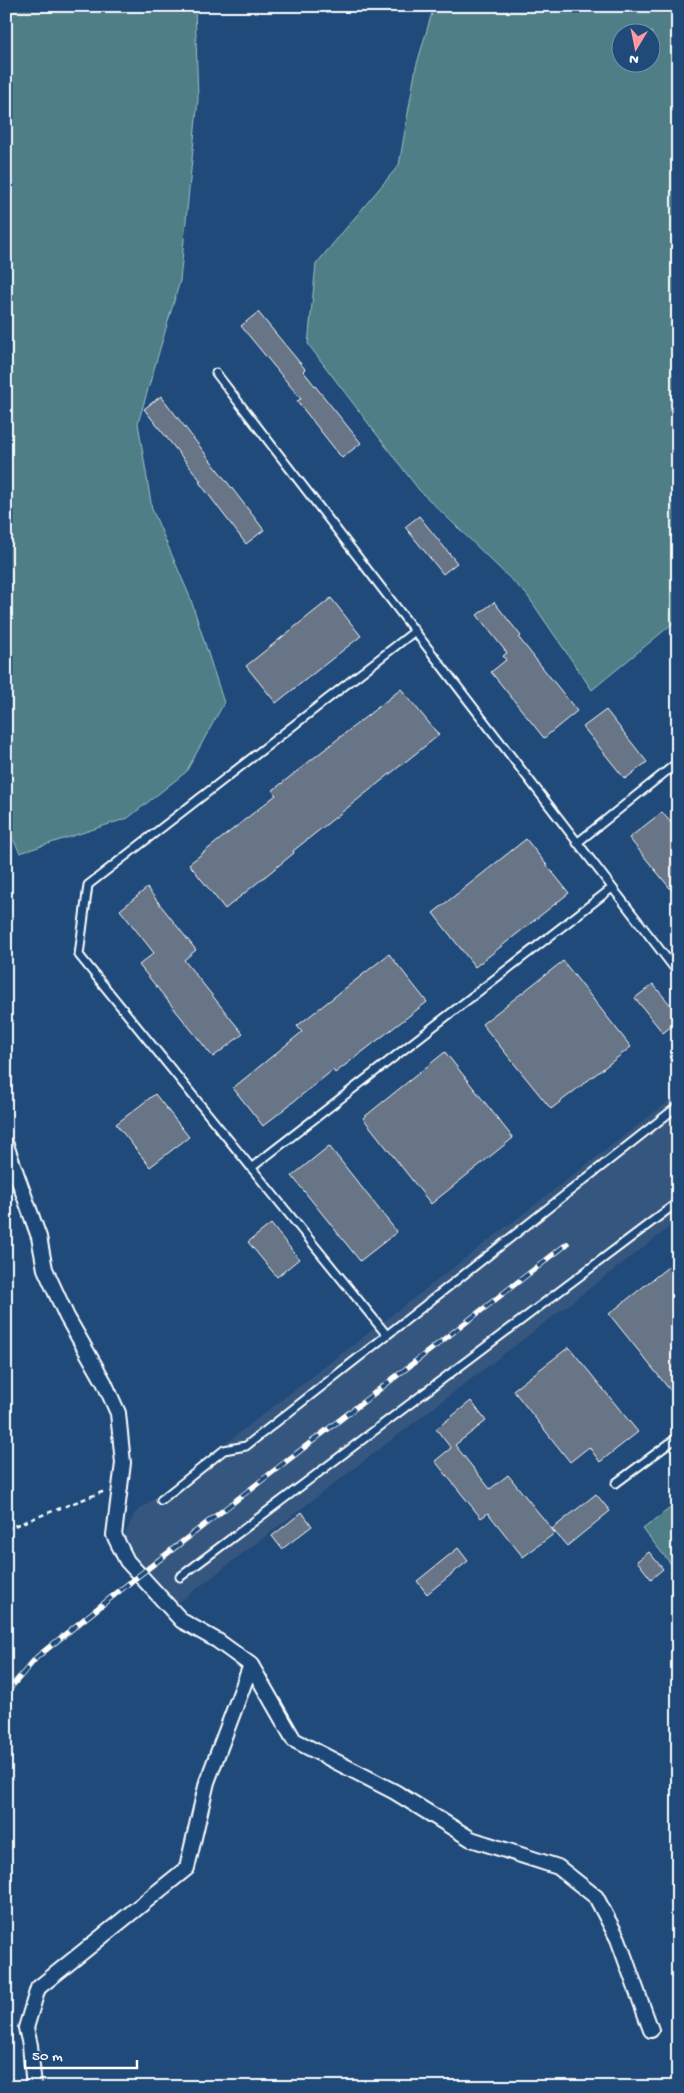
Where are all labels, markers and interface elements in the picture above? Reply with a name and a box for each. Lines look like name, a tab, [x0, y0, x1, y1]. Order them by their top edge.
north arrow	[612, 22, 662, 72]
text: N	[628, 49, 640, 68]
scale bar	[25, 2038, 138, 2070]
text: 50 m	[32, 2048, 63, 2066]

